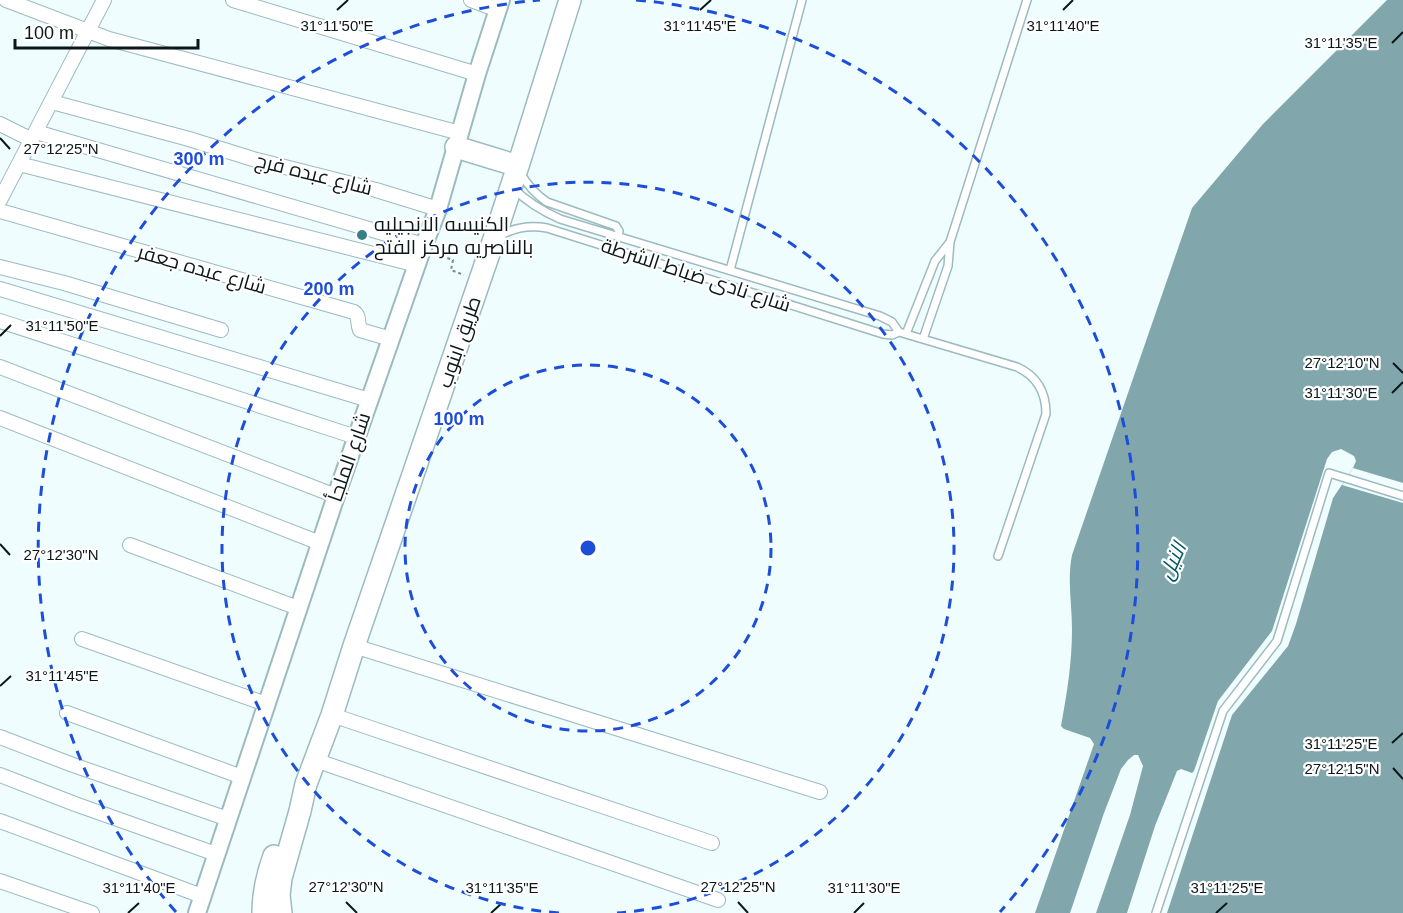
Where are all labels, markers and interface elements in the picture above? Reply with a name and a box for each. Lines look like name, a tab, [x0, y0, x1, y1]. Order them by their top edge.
scale bar	[15, 12, 198, 50]
text: 31°11'50"E	[300, 17, 374, 34]
text: 31°11'45"E	[663, 17, 737, 34]
text: 31°11'40"E	[1026, 17, 1100, 34]
text: 100 m	[24, 23, 74, 43]
text: 31°11'35"E	[1304, 34, 1378, 51]
text: 27°12'25"N	[23, 140, 99, 157]
text: 300 m	[173, 149, 225, 169]
street label: شارع عبده فرج	[253, 149, 375, 202]
place label: الكنيسه الانجيليه بالناصريه مركز الفتح	[374, 213, 533, 261]
marker: الكنيسه الانجيليه بالناصريه مركز الفتح	[355, 228, 369, 242]
street label: شارع نادى ضباط الشرطة	[598, 234, 793, 319]
street label: شارع عبده جعفر	[133, 240, 269, 301]
text: 200 m	[303, 279, 355, 299]
street label: طريق ابنوب	[433, 293, 487, 391]
text: 31°11'50"E	[25, 317, 99, 334]
text: 27°12'10"N	[1304, 354, 1380, 371]
text: 31°11'30"E	[1304, 384, 1378, 401]
street label: شارع الملجأ	[323, 409, 377, 505]
text: 100 m	[433, 409, 485, 429]
water label: النيل	[1154, 537, 1193, 584]
centre of rings	[578, 538, 598, 558]
text: 27°12'30"N	[23, 546, 99, 563]
text: 31°11'45"E	[25, 667, 99, 684]
text: 31°11'25"E	[1304, 735, 1378, 752]
text: 27°12'15"N	[1304, 760, 1380, 777]
text: 27°12'30"N	[308, 878, 384, 895]
text: 27°12'25"N	[700, 878, 776, 895]
text: 31°11'40"E	[102, 879, 176, 896]
text: 31°11'35"E	[465, 879, 539, 896]
text: 31°11'30"E	[827, 879, 901, 896]
text: 31°11'25"E	[1190, 879, 1264, 896]

